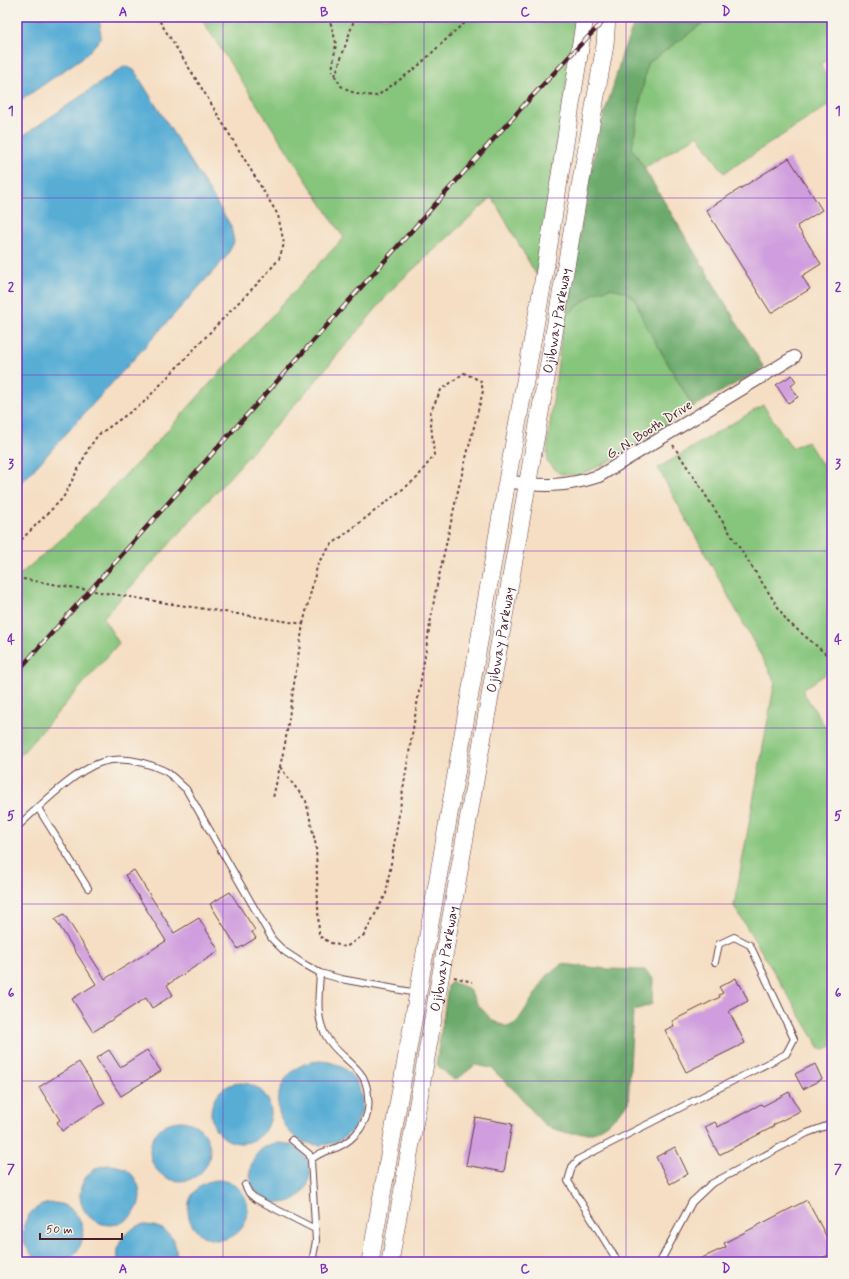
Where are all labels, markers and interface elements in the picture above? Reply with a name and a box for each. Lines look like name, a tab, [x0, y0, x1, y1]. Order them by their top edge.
text: A	[119, 4, 127, 21]
text: B	[320, 4, 329, 21]
text: C	[520, 4, 530, 21]
text: D	[722, 4, 731, 21]
text: 1	[8, 103, 14, 120]
text: 1	[835, 103, 841, 120]
street label: Ojibway Parkway	[539, 267, 575, 375]
text: 2	[8, 279, 15, 296]
text: 2	[835, 279, 842, 296]
street label: G. N. Booth Drive	[603, 396, 696, 464]
text: 3	[8, 456, 14, 473]
text: 3	[835, 456, 841, 473]
street label: Ojibway Parkway	[483, 586, 519, 694]
text: 4	[7, 632, 15, 649]
text: 4	[834, 632, 842, 649]
text: 5	[7, 808, 15, 825]
text: 5	[834, 808, 842, 825]
street label: Ojibway Parkway	[426, 905, 463, 1013]
text: 6	[8, 985, 15, 1002]
text: 6	[835, 985, 842, 1002]
text: 7	[7, 1161, 15, 1178]
text: 7	[834, 1161, 842, 1178]
scale bar	[40, 1215, 122, 1241]
text: 50 m	[46, 1222, 73, 1238]
text: A	[119, 1261, 127, 1278]
text: B	[320, 1261, 329, 1278]
text: C	[520, 1261, 530, 1278]
text: D	[722, 1261, 731, 1278]

